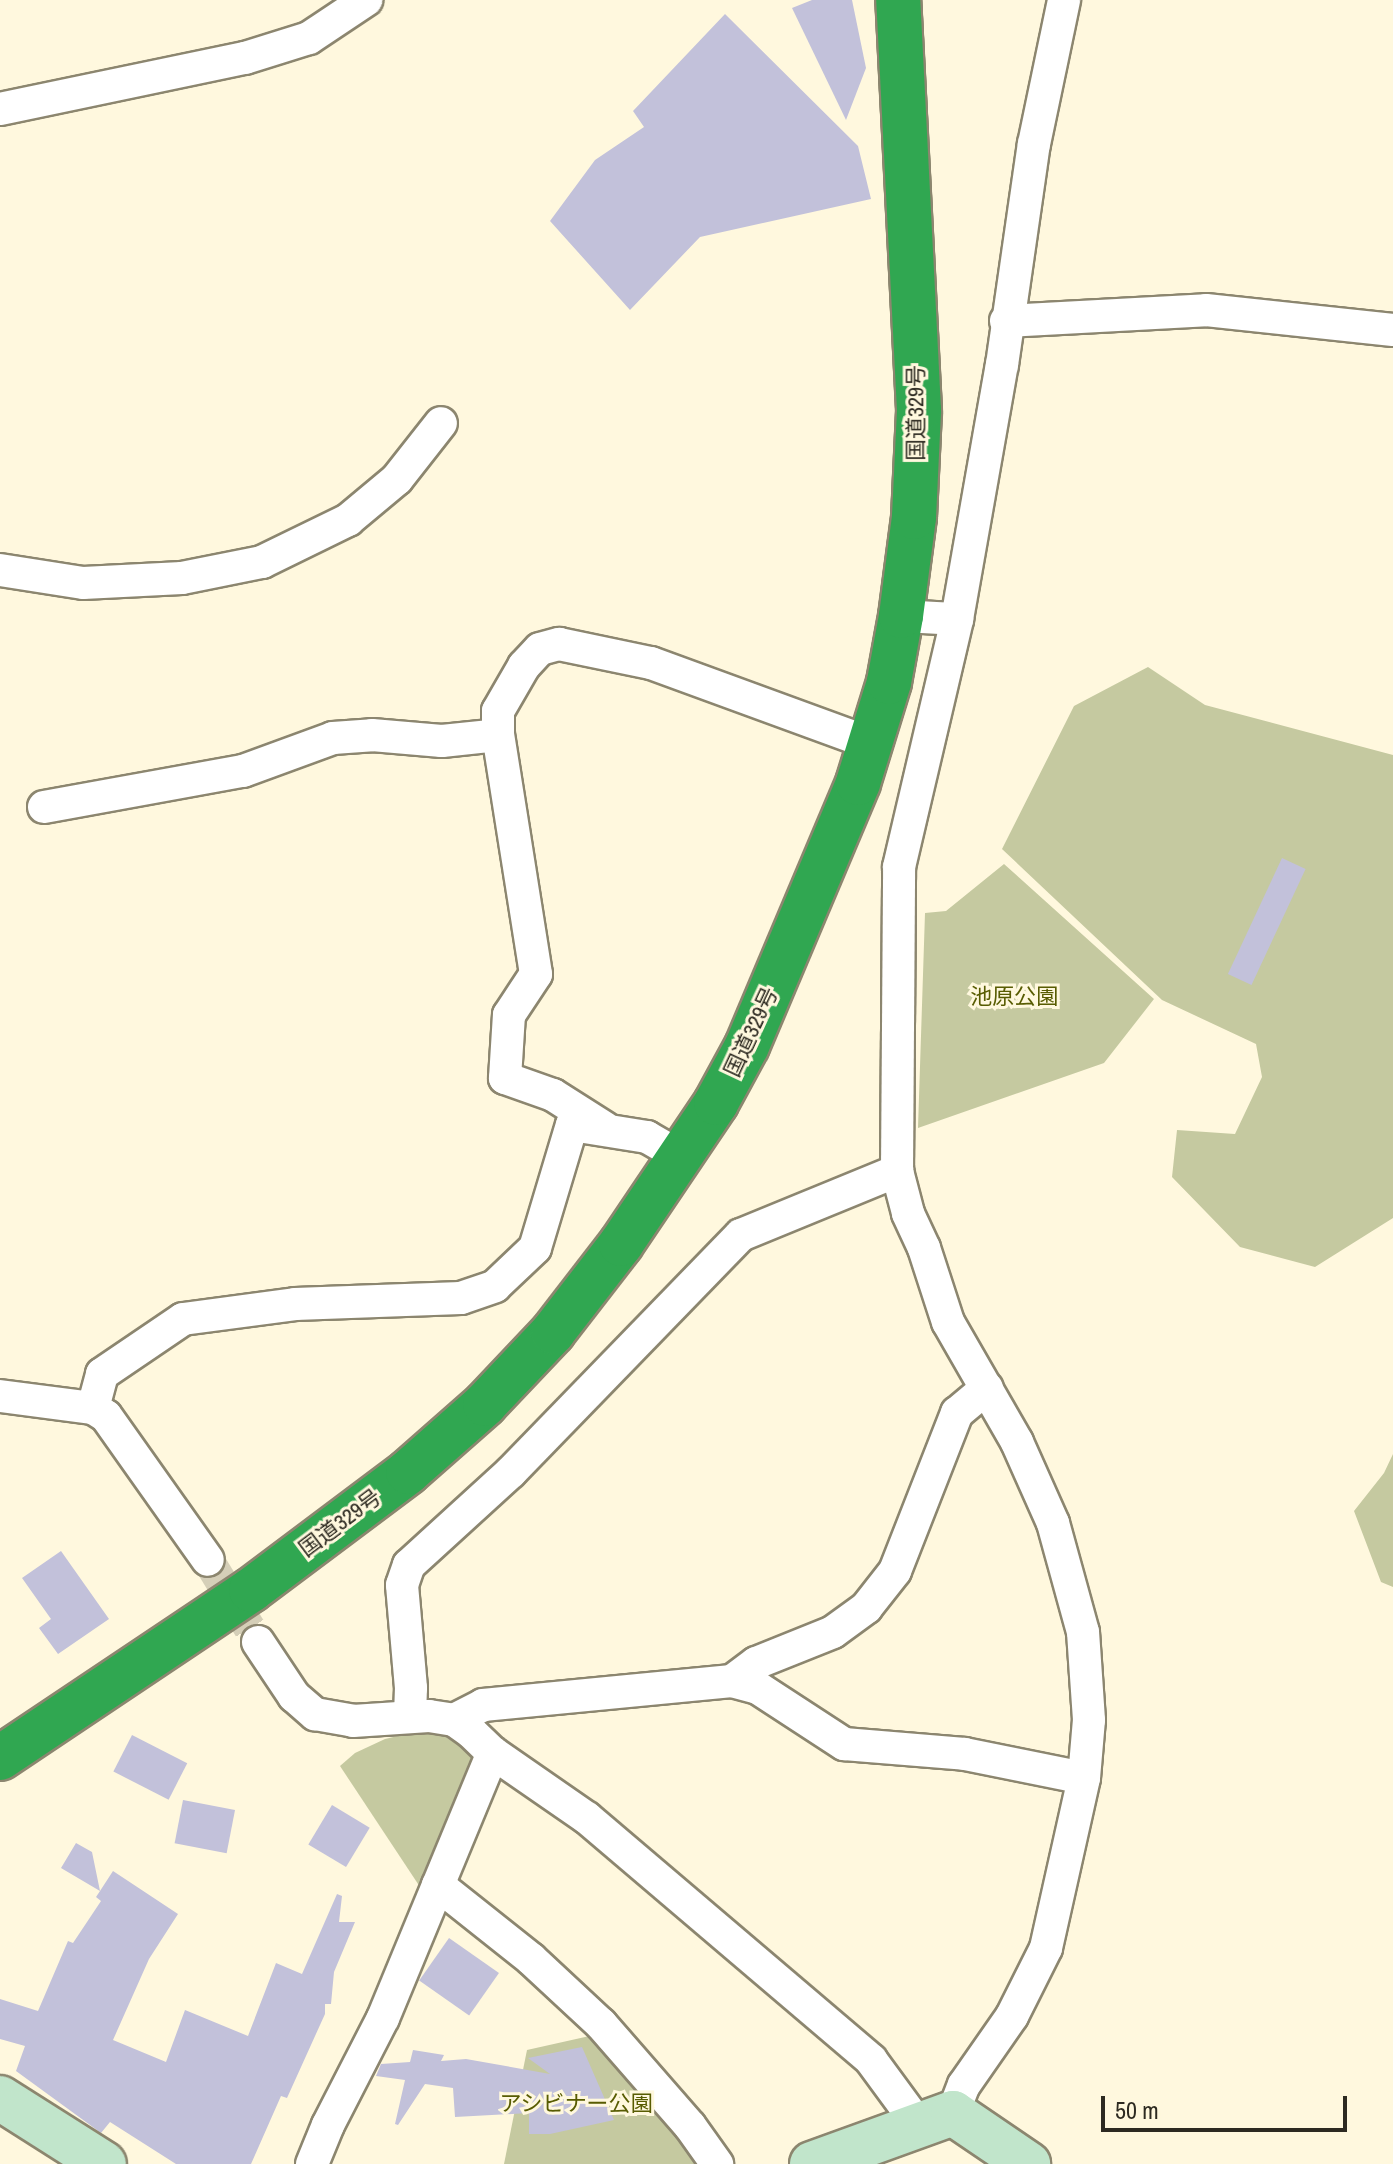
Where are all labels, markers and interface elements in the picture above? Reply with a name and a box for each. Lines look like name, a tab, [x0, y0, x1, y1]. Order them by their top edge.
street label: 国道329号	[903, 365, 929, 461]
street label: 国道329号	[719, 983, 783, 1081]
park label: 池原公園	[970, 984, 1058, 1010]
street label: 国道329号	[294, 1484, 386, 1562]
scale bar	[1105, 2080, 1351, 2130]
park label: アシビナー公園	[499, 2091, 653, 2117]
text: 50 m	[1115, 2094, 1159, 2126]

